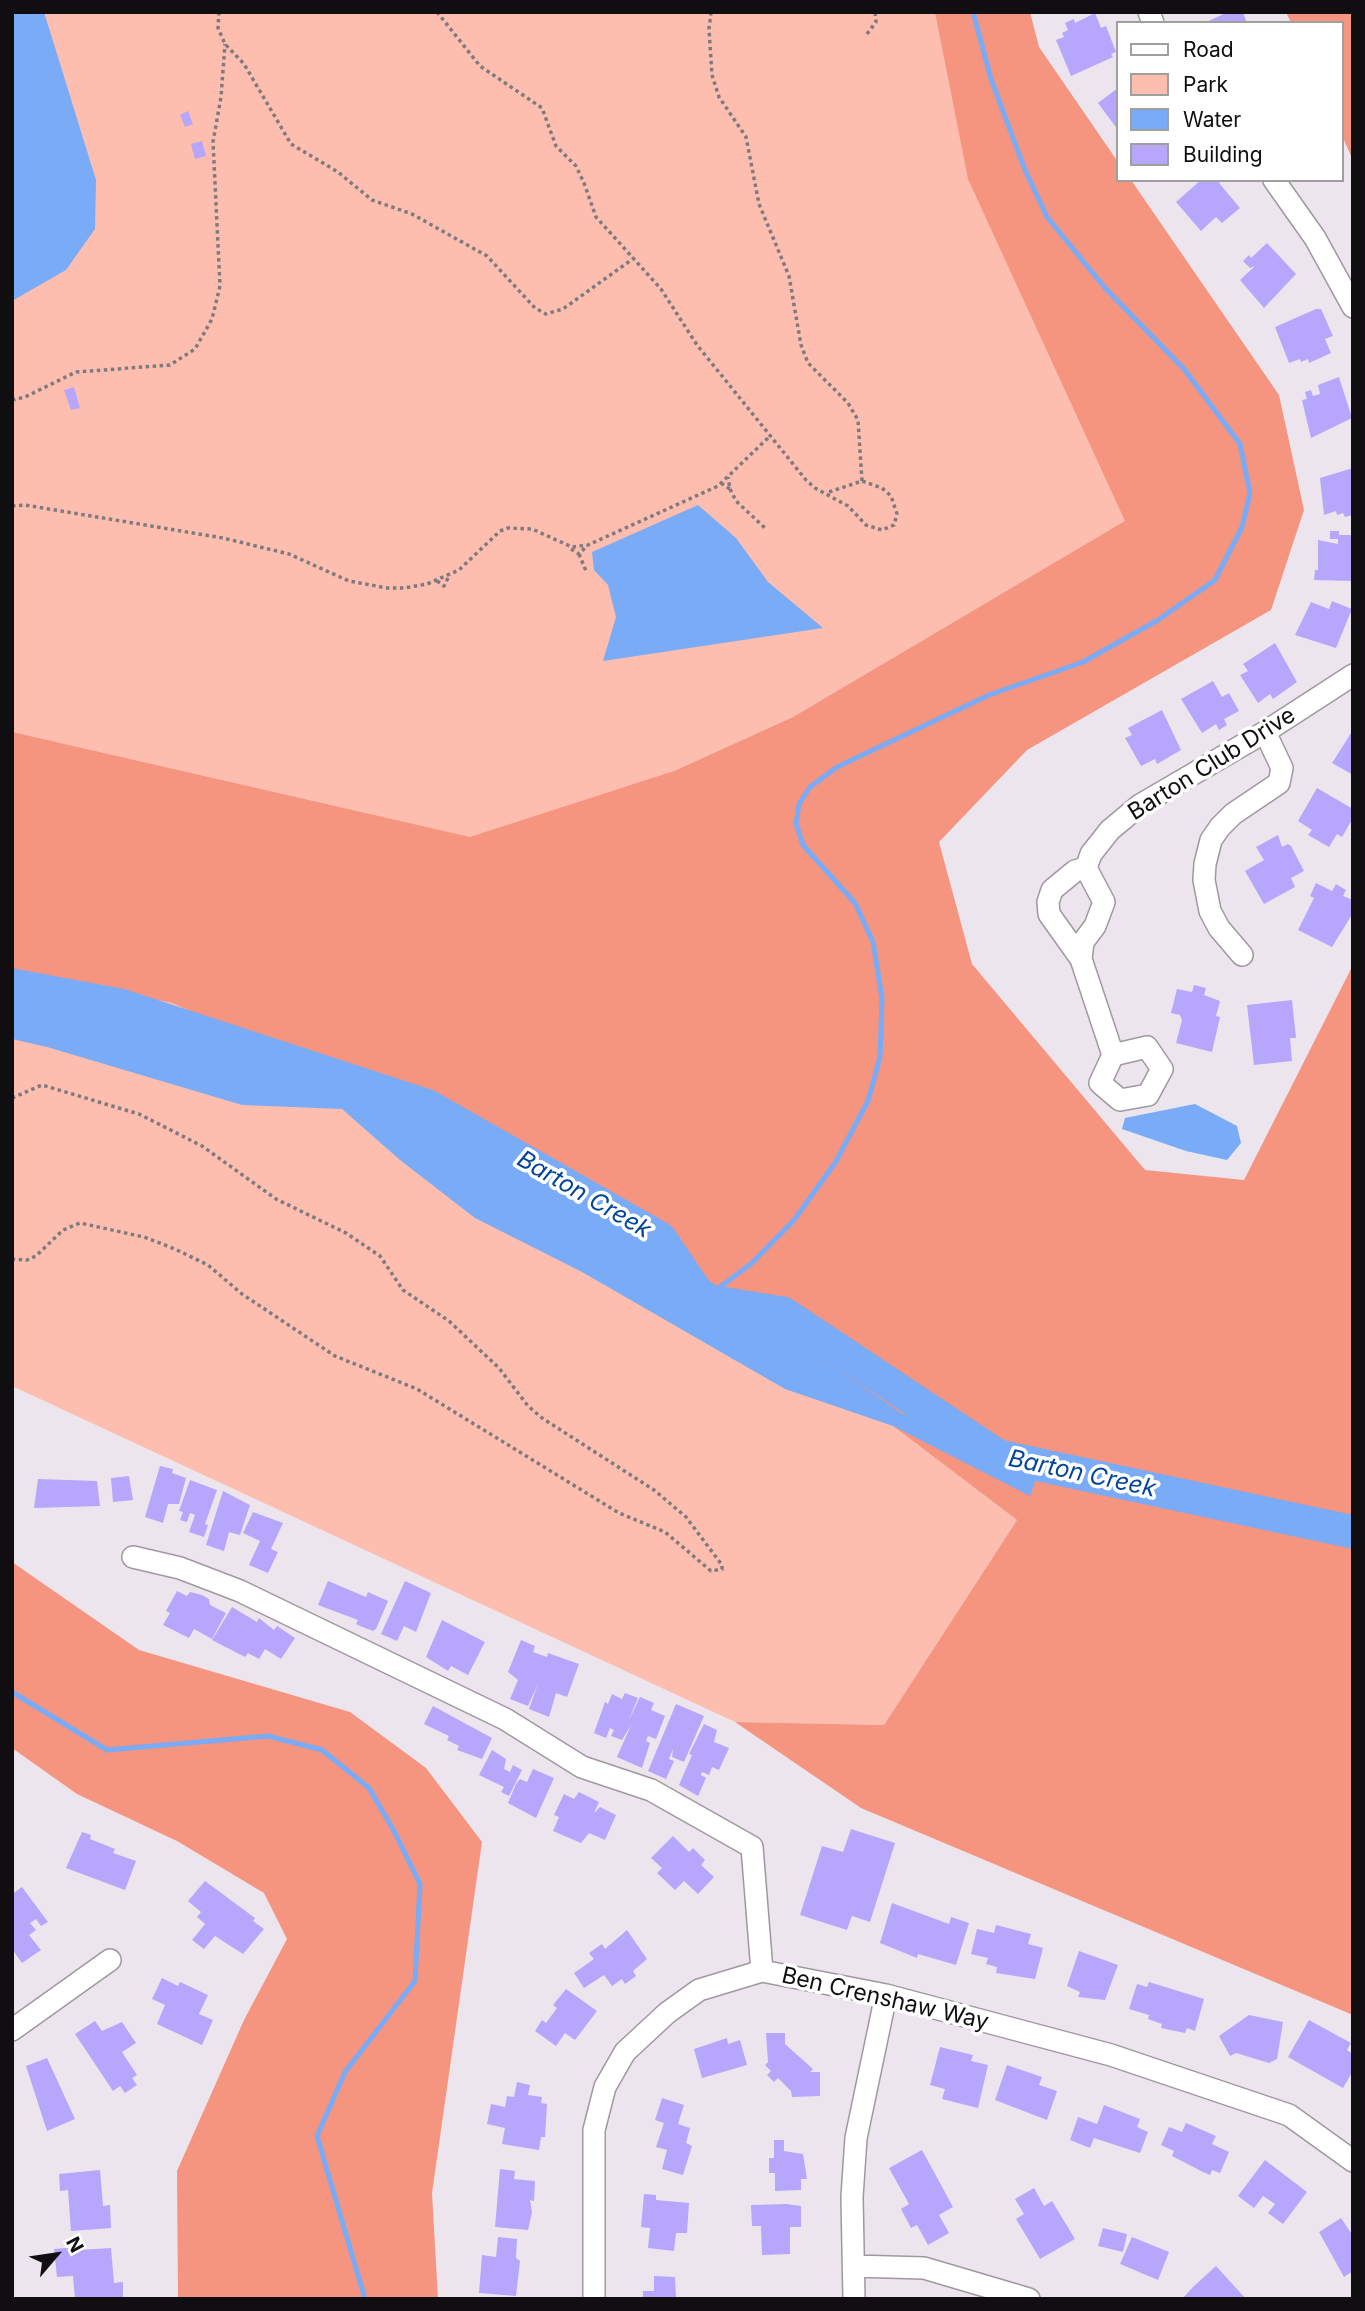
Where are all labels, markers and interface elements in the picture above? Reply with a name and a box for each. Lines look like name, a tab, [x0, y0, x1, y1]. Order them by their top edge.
legend	[1116, 21, 1344, 182]
text: Road	[1183, 37, 1234, 62]
text: Park	[1183, 72, 1228, 97]
text: Water	[1183, 107, 1241, 132]
text: Building	[1183, 142, 1263, 167]
street label: Barton Club Drive	[1123, 701, 1301, 827]
water label: Barton Creek	[512, 1145, 656, 1245]
water label: Barton Creek	[1006, 1444, 1158, 1504]
street label: Ben Crenshaw Way	[779, 1962, 991, 2036]
north arrow	[21, 2220, 91, 2290]
text: N	[61, 2233, 88, 2256]

